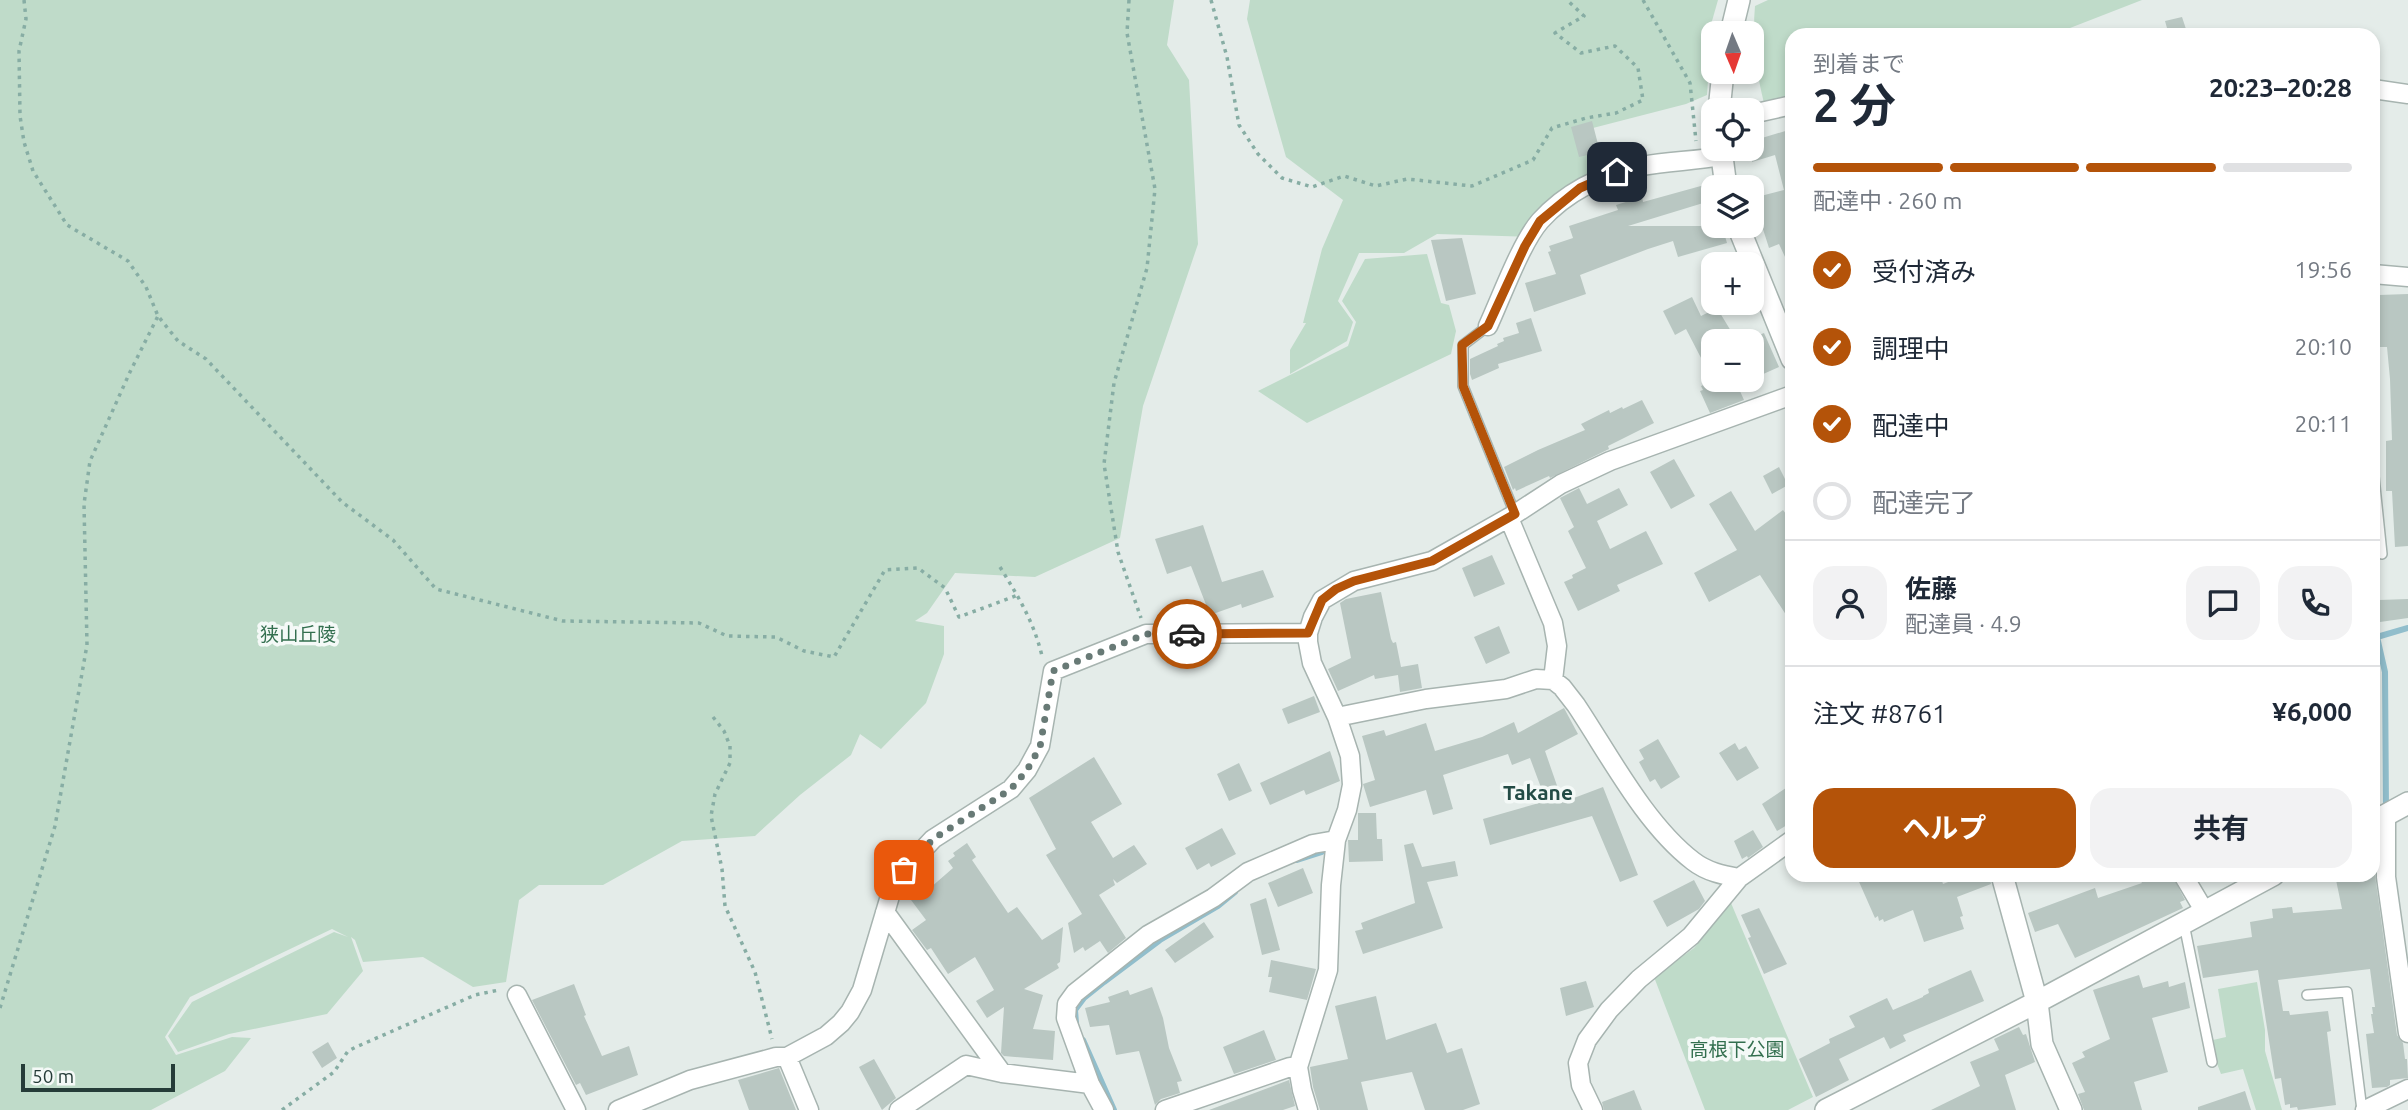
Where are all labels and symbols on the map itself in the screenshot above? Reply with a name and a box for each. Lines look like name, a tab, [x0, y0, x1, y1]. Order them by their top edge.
north arrow	[1701, 21, 1764, 84]
pin	[1587, 142, 1647, 202]
courier	[1152, 599, 1222, 669]
park label: 狭山丘陵	[260, 623, 336, 645]
district label: Takane	[1503, 780, 1573, 804]
pin	[874, 840, 934, 900]
park label: 高根下公園	[1689, 1038, 1785, 1060]
scale bar	[21, 1061, 175, 1093]

